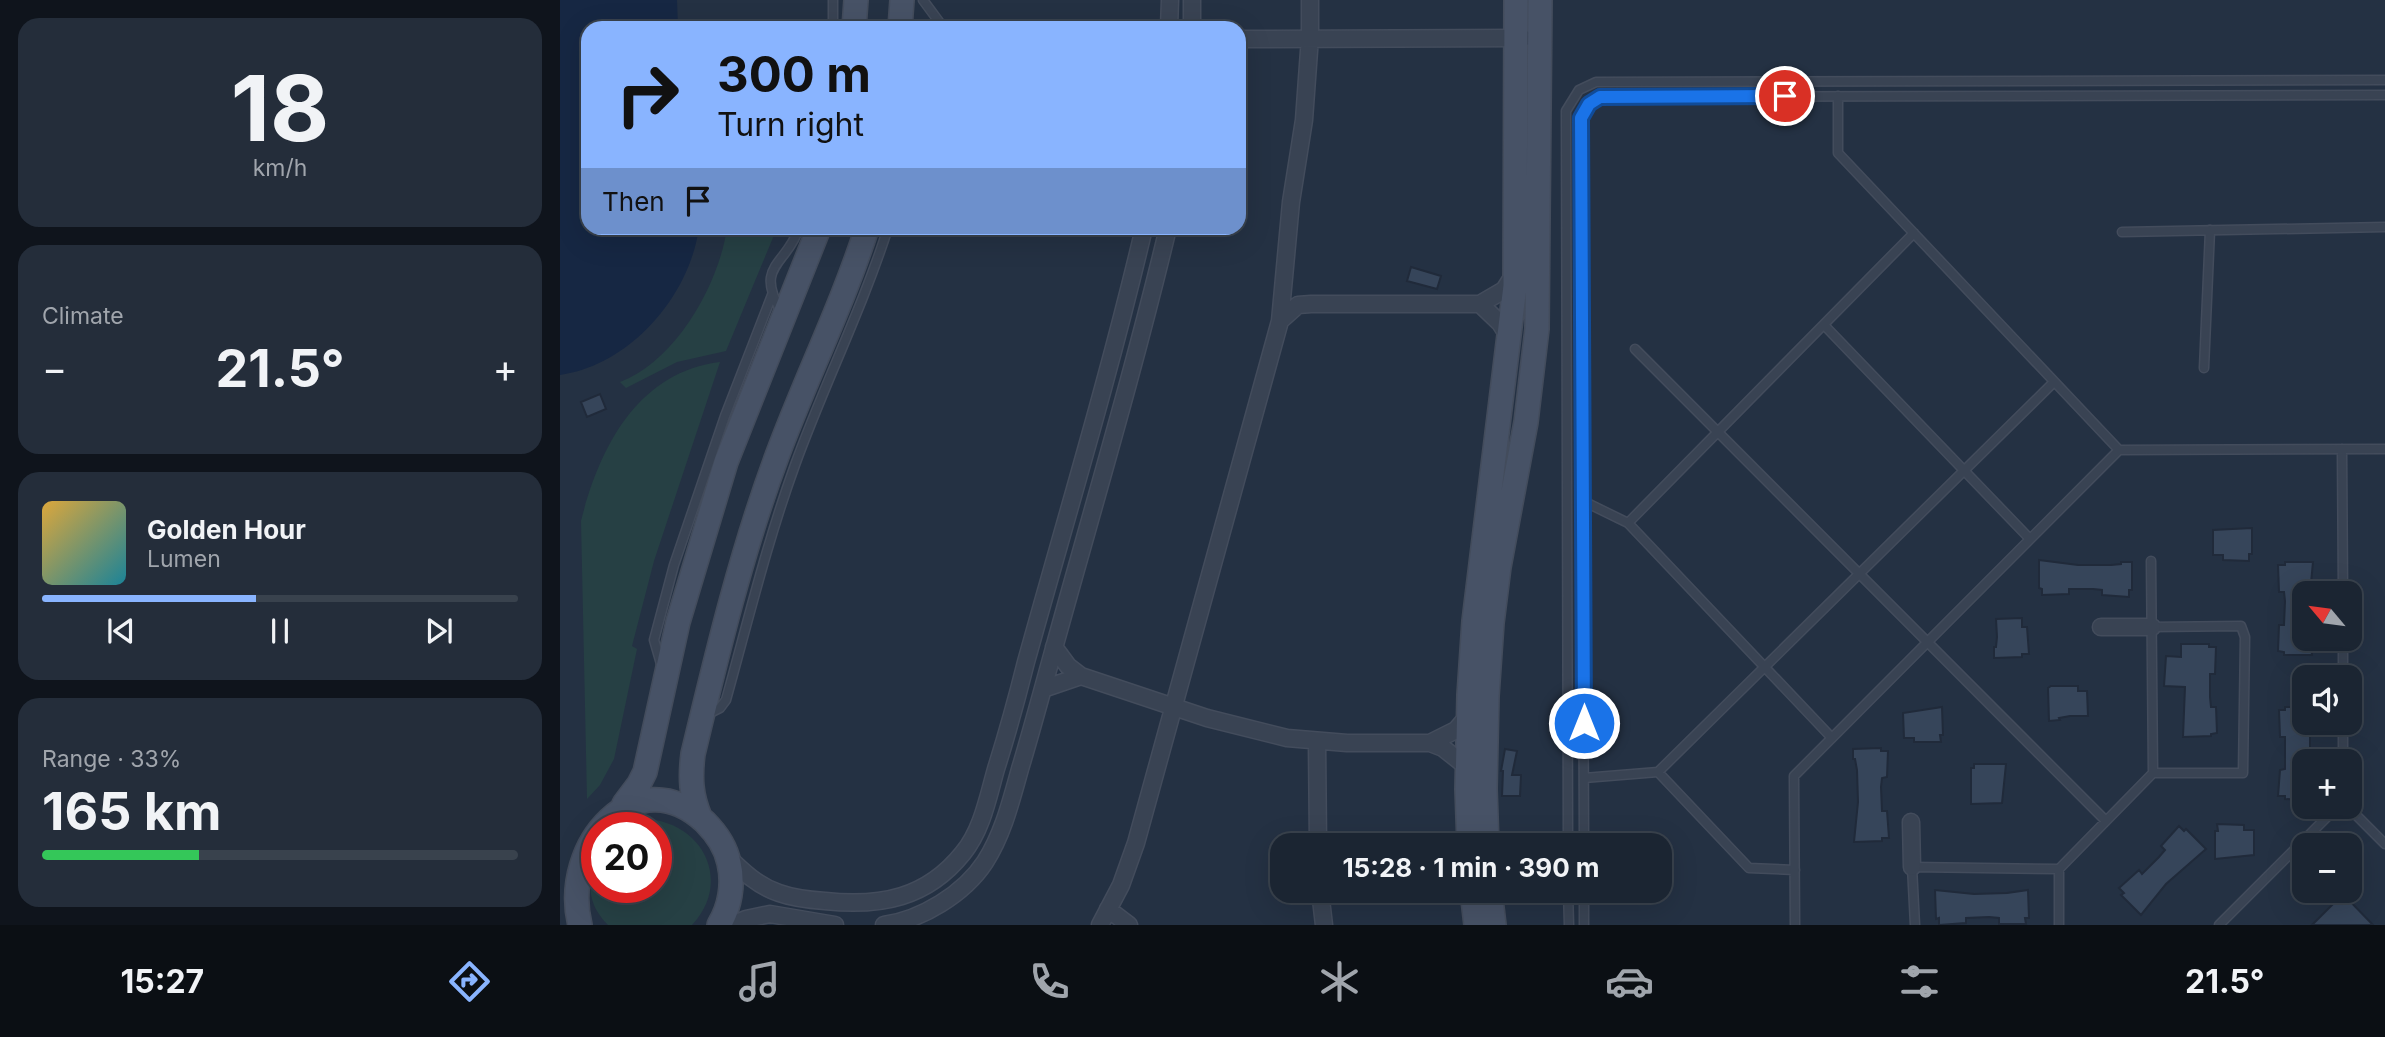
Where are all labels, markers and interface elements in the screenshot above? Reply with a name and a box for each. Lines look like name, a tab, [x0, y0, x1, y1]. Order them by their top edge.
text: 300 m	[717, 45, 871, 104]
icon: right	[602, 49, 693, 140]
text: 18	[231, 53, 329, 163]
pin	[1755, 66, 1815, 126]
icon: arrive	[1766, 77, 1804, 115]
text: Turn right	[717, 105, 864, 144]
text: km/h	[253, 154, 307, 182]
icon: arrive	[679, 182, 717, 220]
text: Then	[602, 186, 665, 217]
text: Climate	[42, 302, 124, 330]
text: 21.5°	[215, 337, 345, 400]
text: −	[42, 345, 67, 391]
text: +	[493, 345, 518, 391]
text: Golden Hour	[147, 514, 306, 545]
text: Lumen	[147, 545, 221, 573]
north arrow	[2292, 581, 2362, 651]
map controls	[2292, 581, 2362, 903]
icon: previous	[102, 612, 140, 650]
icon: pause	[261, 612, 299, 650]
icon: next	[420, 612, 458, 650]
button: sound	[2292, 665, 2362, 735]
position arrow	[1547, 686, 1621, 760]
text: Range · 33%	[42, 745, 181, 773]
button: +	[2292, 749, 2362, 819]
text: 165 km	[42, 780, 221, 843]
speed limit sign: 20	[581, 812, 672, 903]
button: −	[2292, 833, 2362, 903]
text: 15:28 · 1 min · 390 m	[1342, 852, 1600, 883]
icon: directions	[445, 957, 494, 1006]
icon: music	[735, 957, 784, 1006]
icon: phone	[1025, 957, 1074, 1006]
icon: climate	[1315, 957, 1364, 1006]
icon: car	[1605, 957, 1654, 1006]
icon: filters	[1895, 957, 1944, 1006]
text: 15:27	[120, 962, 204, 1001]
text: 21.5°	[2185, 962, 2265, 1001]

